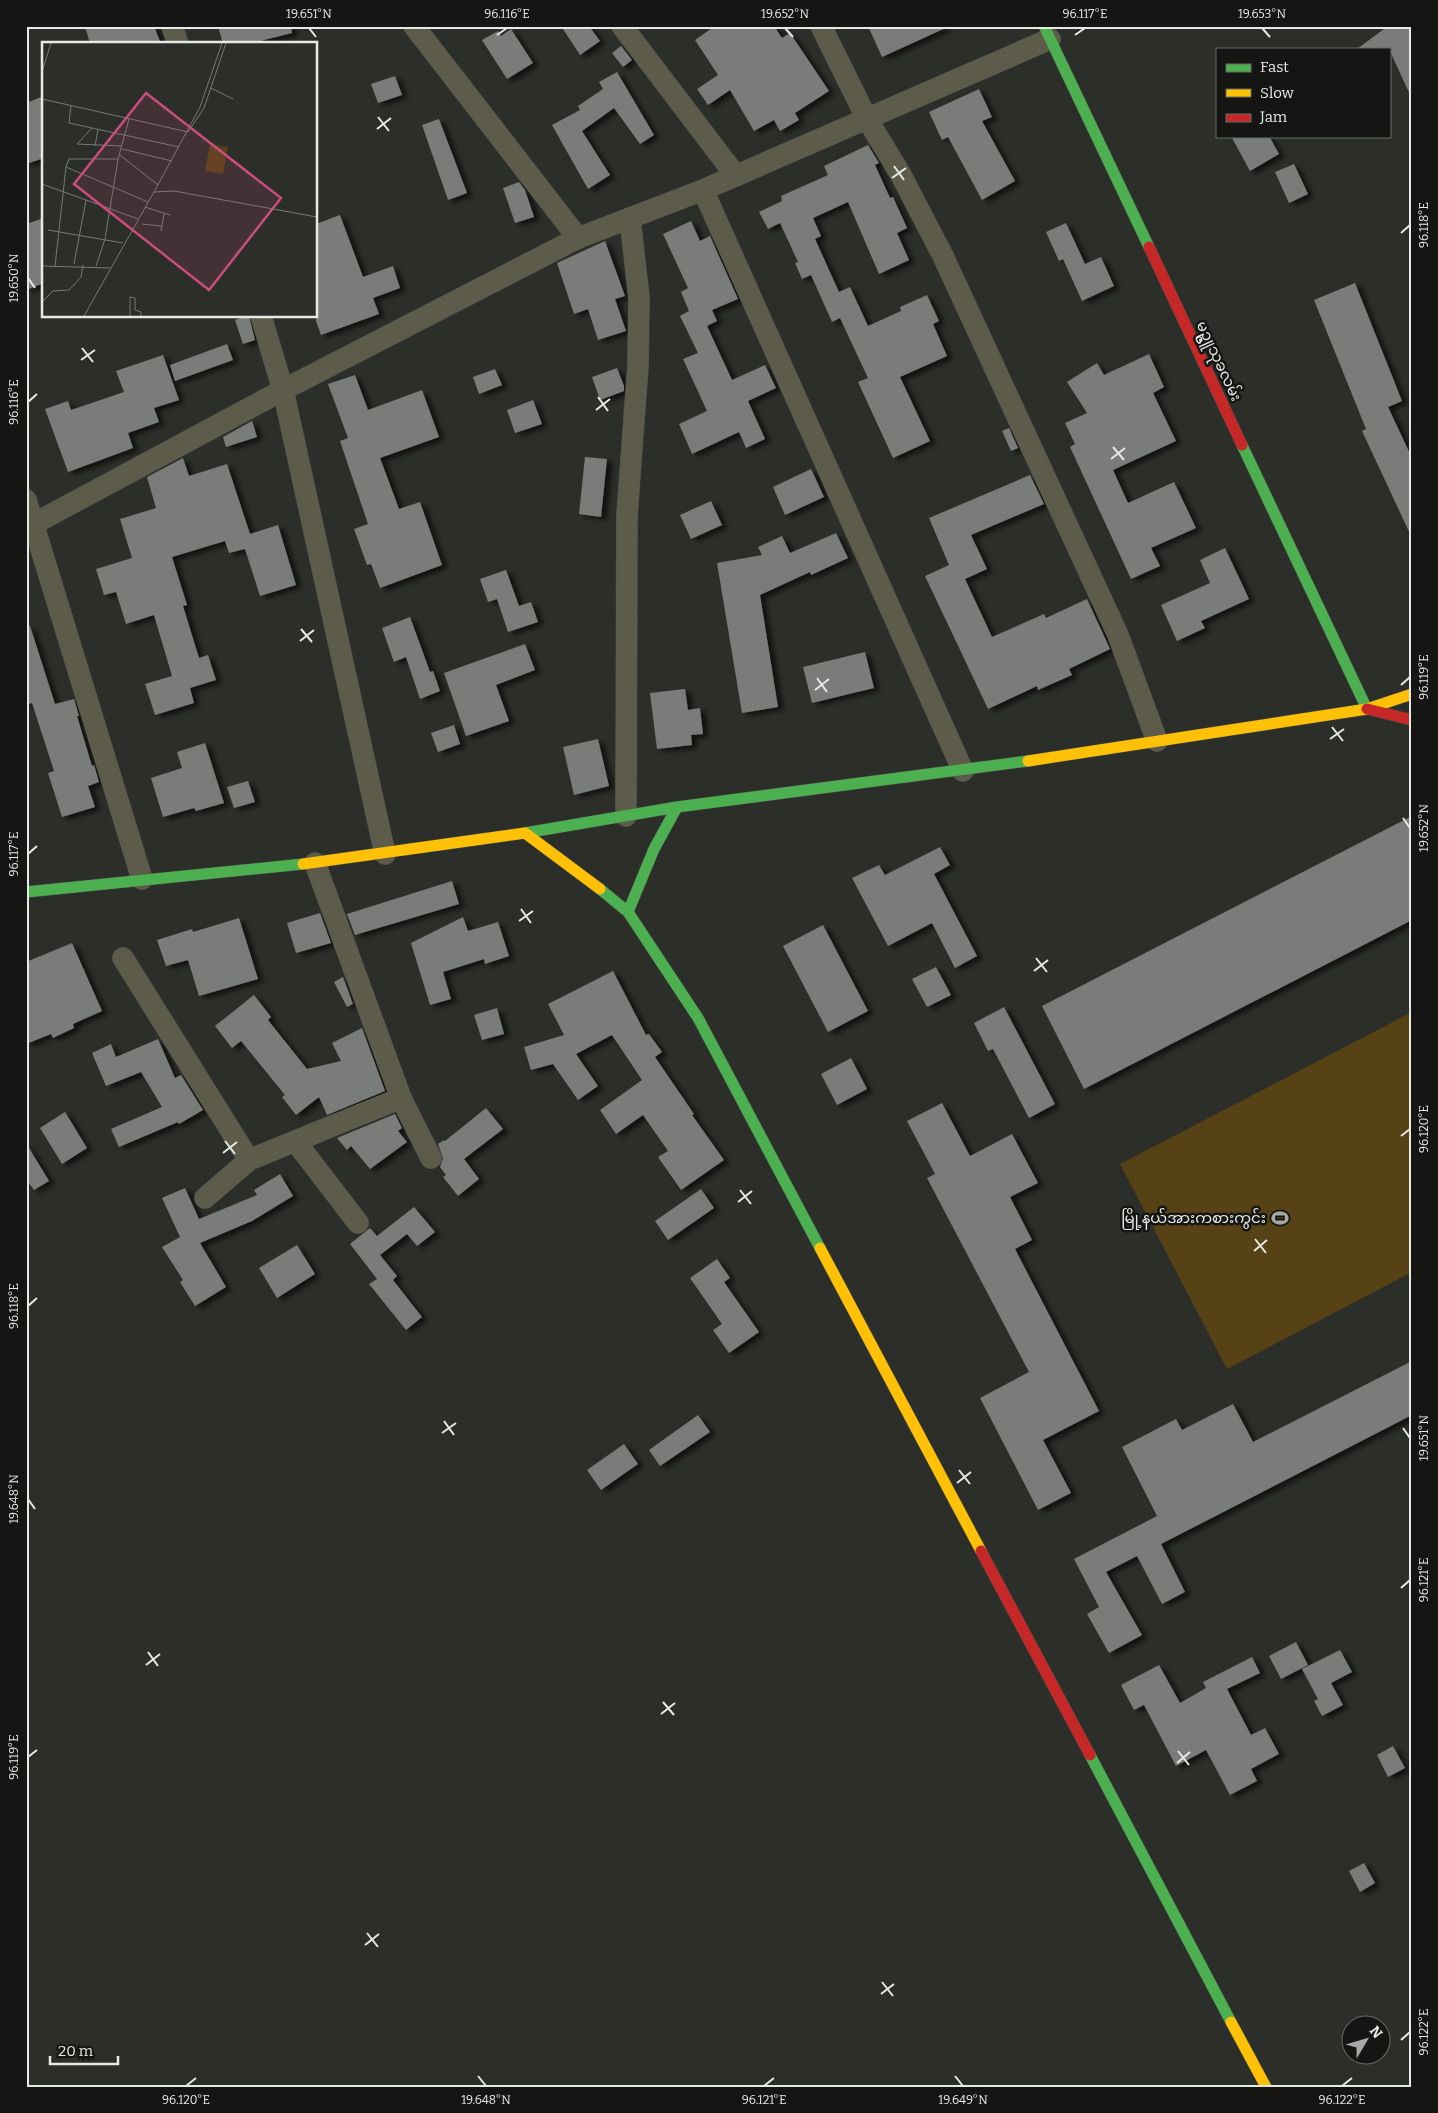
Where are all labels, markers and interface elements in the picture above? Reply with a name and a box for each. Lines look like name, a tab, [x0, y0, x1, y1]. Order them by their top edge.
text: 19.651°N	[286, 7, 332, 21]
text: 96.116°E	[484, 7, 530, 21]
text: 19.652°N	[761, 7, 809, 21]
text: 96.117°E	[1062, 7, 1108, 21]
text: 19.653°N	[1238, 7, 1287, 21]
inset map	[42, 42, 318, 318]
legend	[1216, 48, 1390, 138]
text: Fast	[1260, 58, 1289, 76]
text: Slow	[1260, 84, 1295, 102]
text: Jam	[1259, 108, 1288, 126]
text: 96.118°E	[1417, 202, 1431, 248]
text: 19.650°N	[7, 253, 21, 303]
street label: မဥ္ဇူသုခလမ်း	[1190, 318, 1246, 405]
text: 96.116°E	[7, 379, 21, 425]
text: 96.119°E	[1417, 654, 1431, 700]
text: 19.652°N	[1417, 804, 1431, 852]
text: 96.117°E	[7, 831, 21, 877]
text: 96.120°E	[1417, 1105, 1431, 1153]
place label: မြို့နယ်အားကစားကွင်း	[1121, 1208, 1266, 1230]
sports icon: မြို့နယ်အားကစားကွင်း	[1270, 1208, 1290, 1228]
text: 96.118°E	[7, 1283, 21, 1329]
text: 19.651°N	[1417, 1415, 1431, 1461]
text: 19.648°N	[7, 1474, 21, 1524]
text: 96.121°E	[1417, 1558, 1431, 1602]
text: 96.119°E	[7, 1734, 21, 1780]
text: 96.122°E	[1417, 2009, 1431, 2055]
north arrow	[1340, 2016, 1390, 2066]
text: N	[1366, 2023, 1386, 2042]
scale bar	[50, 2033, 118, 2065]
text: 20 m	[58, 2042, 94, 2060]
text: 96.120°E	[162, 2093, 210, 2107]
text: 19.648°N	[461, 2093, 511, 2107]
text: 96.121°E	[742, 2093, 786, 2107]
text: 19.649°N	[938, 2093, 988, 2107]
text: 96.122°E	[1319, 2093, 1365, 2107]

